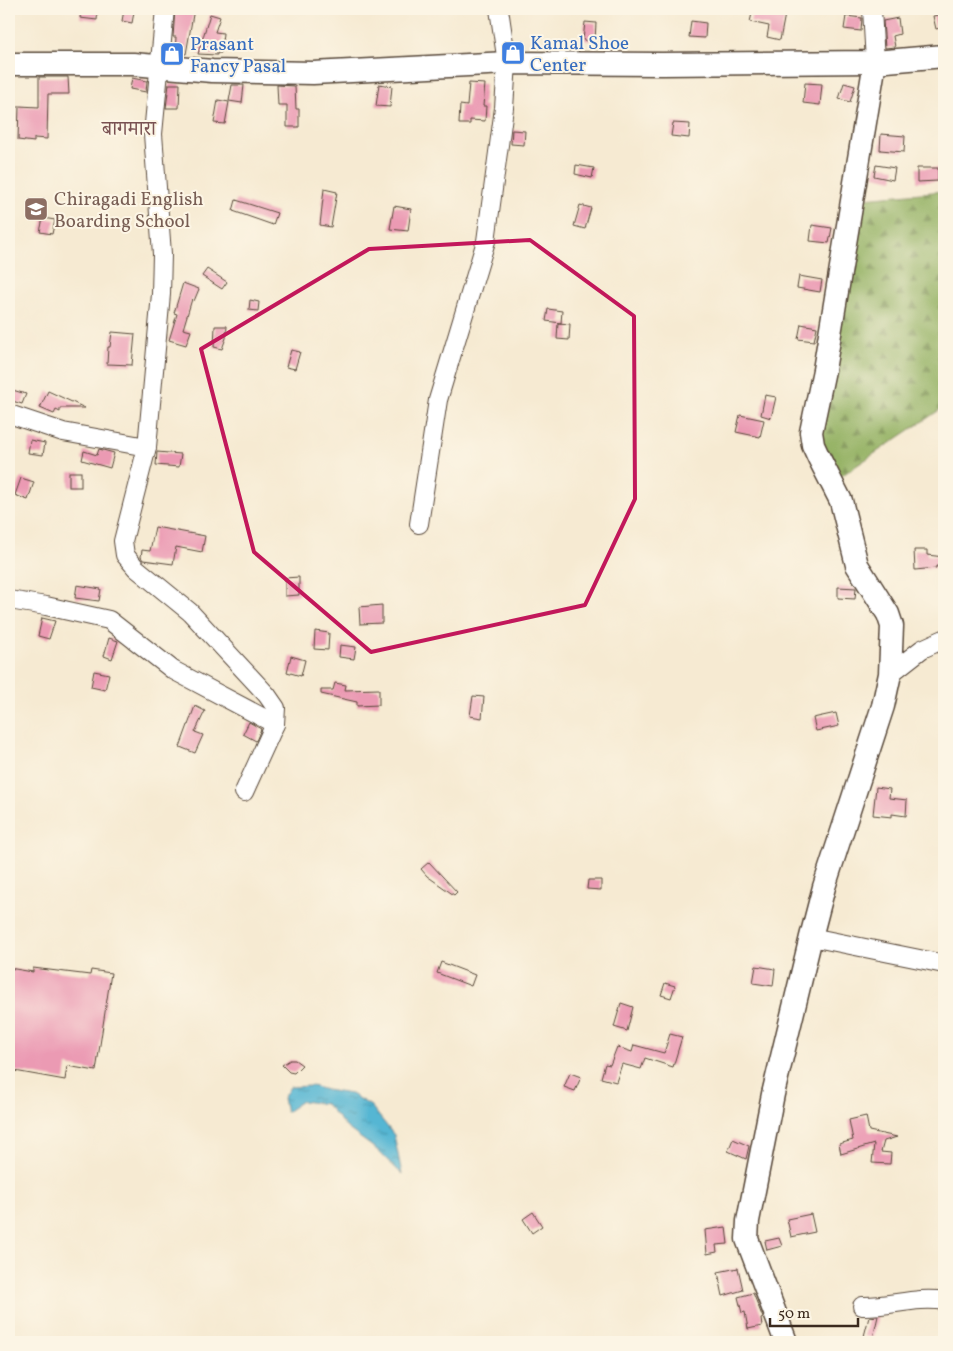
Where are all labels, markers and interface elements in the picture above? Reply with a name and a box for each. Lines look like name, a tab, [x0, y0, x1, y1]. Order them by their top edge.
place label: Kamal Shoe Center	[530, 31, 629, 79]
place label: Prasant Fancy Pasal	[190, 32, 287, 80]
shop icon: Kamal Shoe Center	[500, 40, 526, 66]
shop icon: Prasant Fancy Pasal	[159, 41, 185, 67]
district label: बागमारा	[101, 116, 157, 144]
place label: Chiragadi English Boarding School	[54, 187, 204, 235]
school or university icon: Chiragadi English Boarding School	[23, 196, 49, 222]
scale bar	[770, 1296, 858, 1328]
text: 50 m	[778, 1304, 810, 1325]

